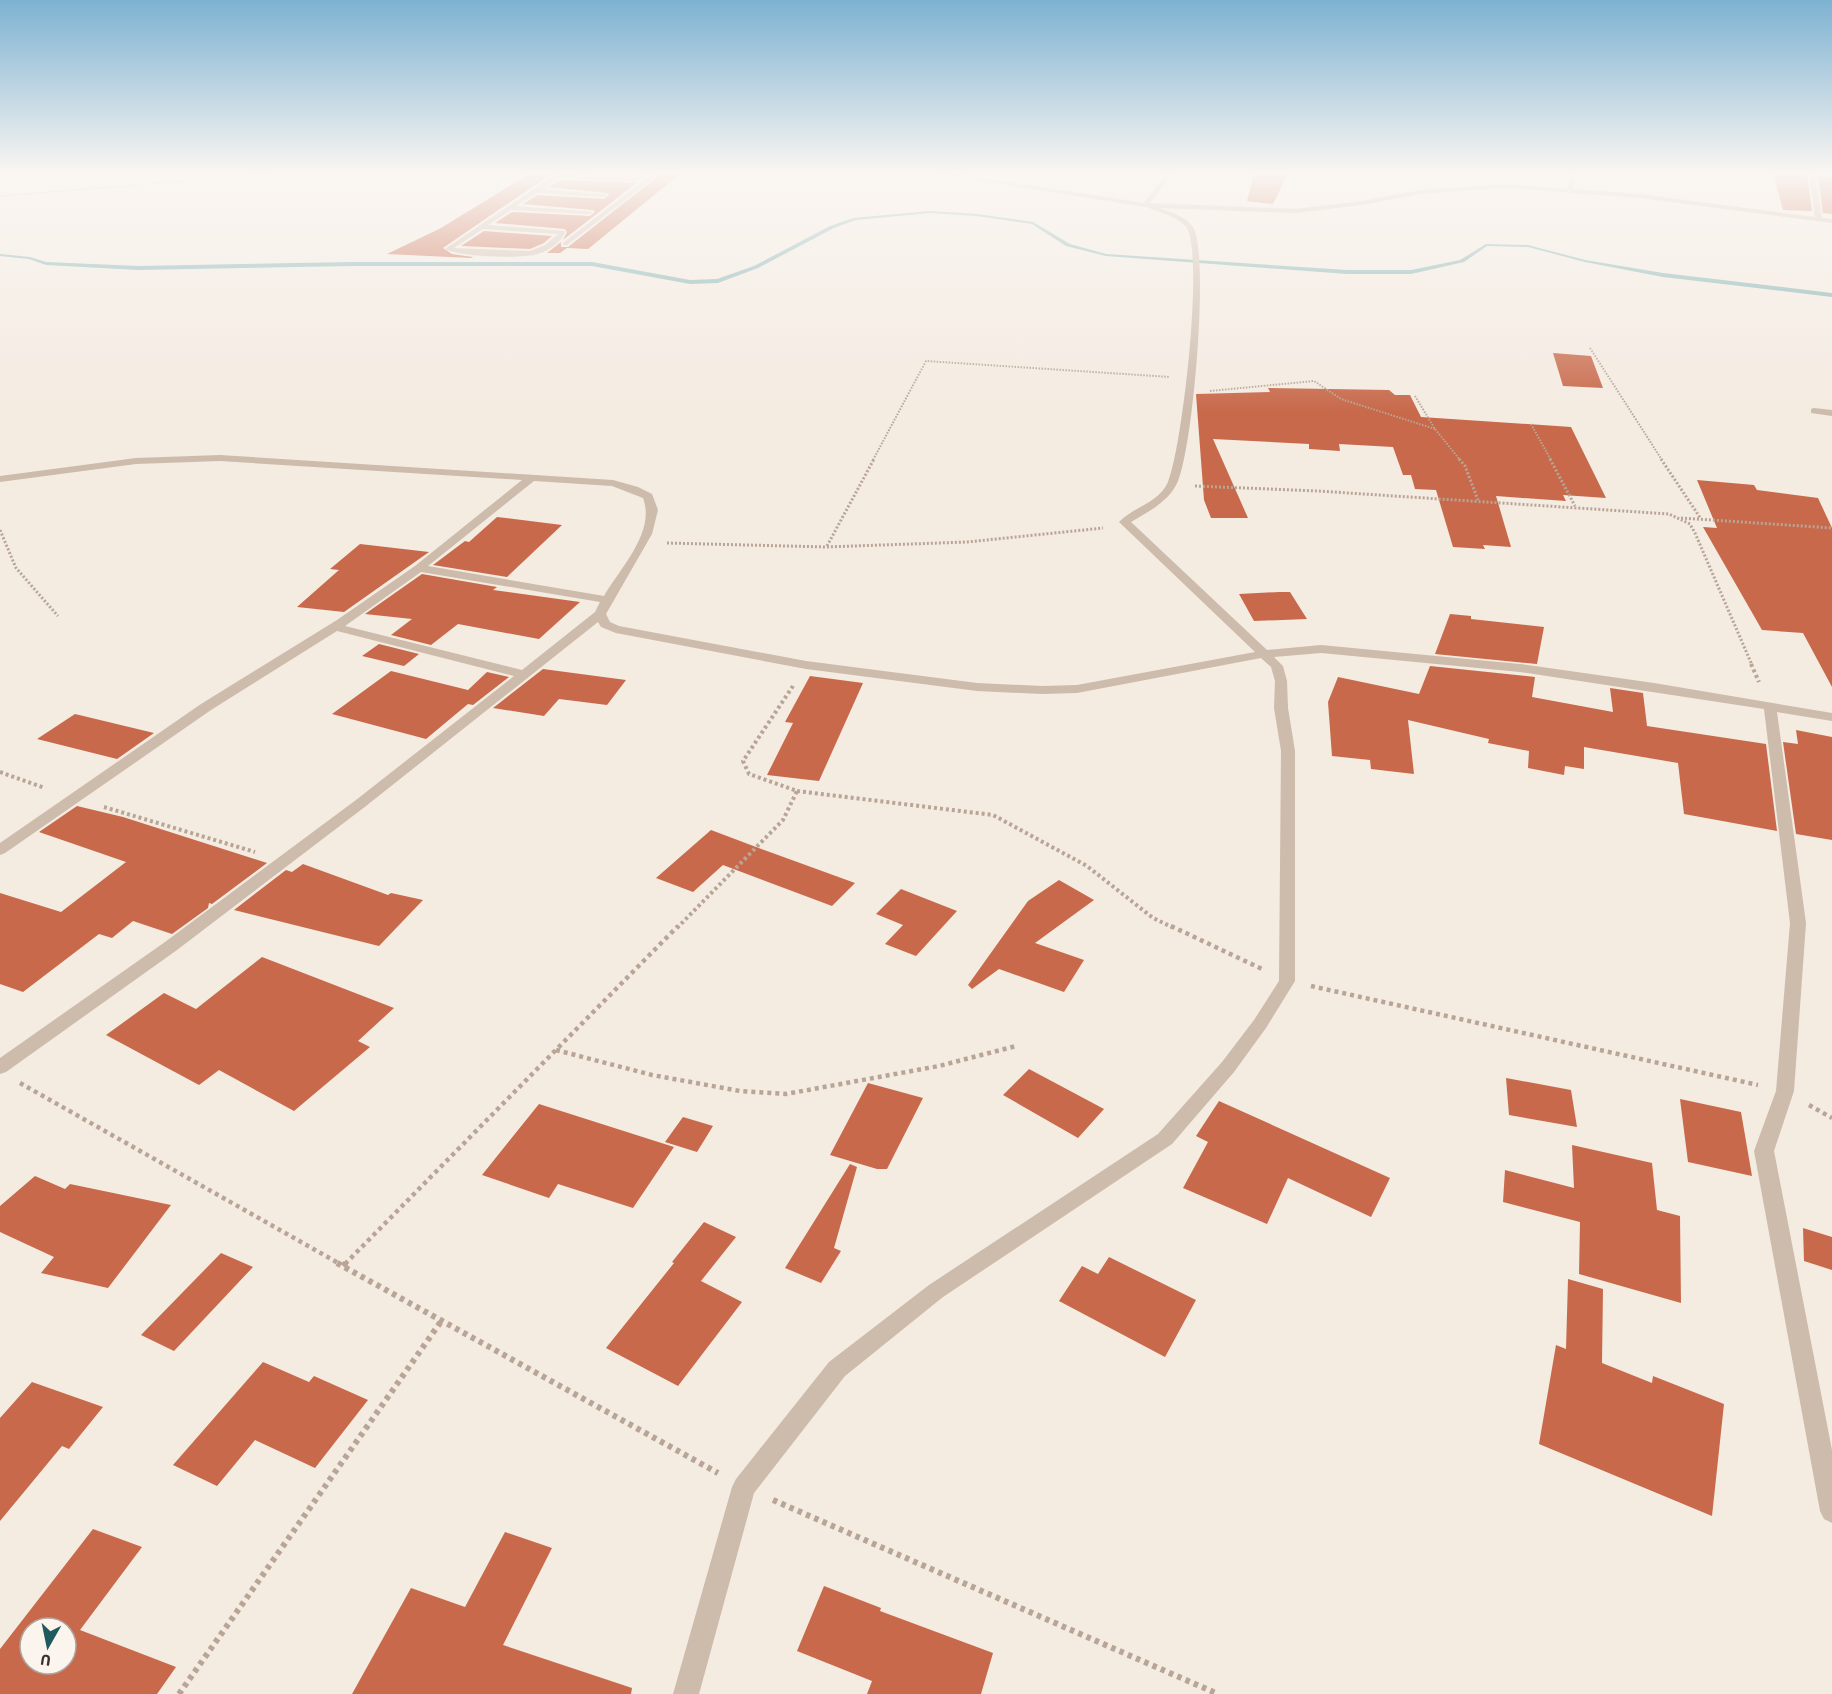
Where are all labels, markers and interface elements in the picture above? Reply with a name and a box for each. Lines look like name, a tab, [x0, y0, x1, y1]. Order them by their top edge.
north arrow	[18, 1616, 78, 1676]
text: U	[39, 1648, 53, 1672]

